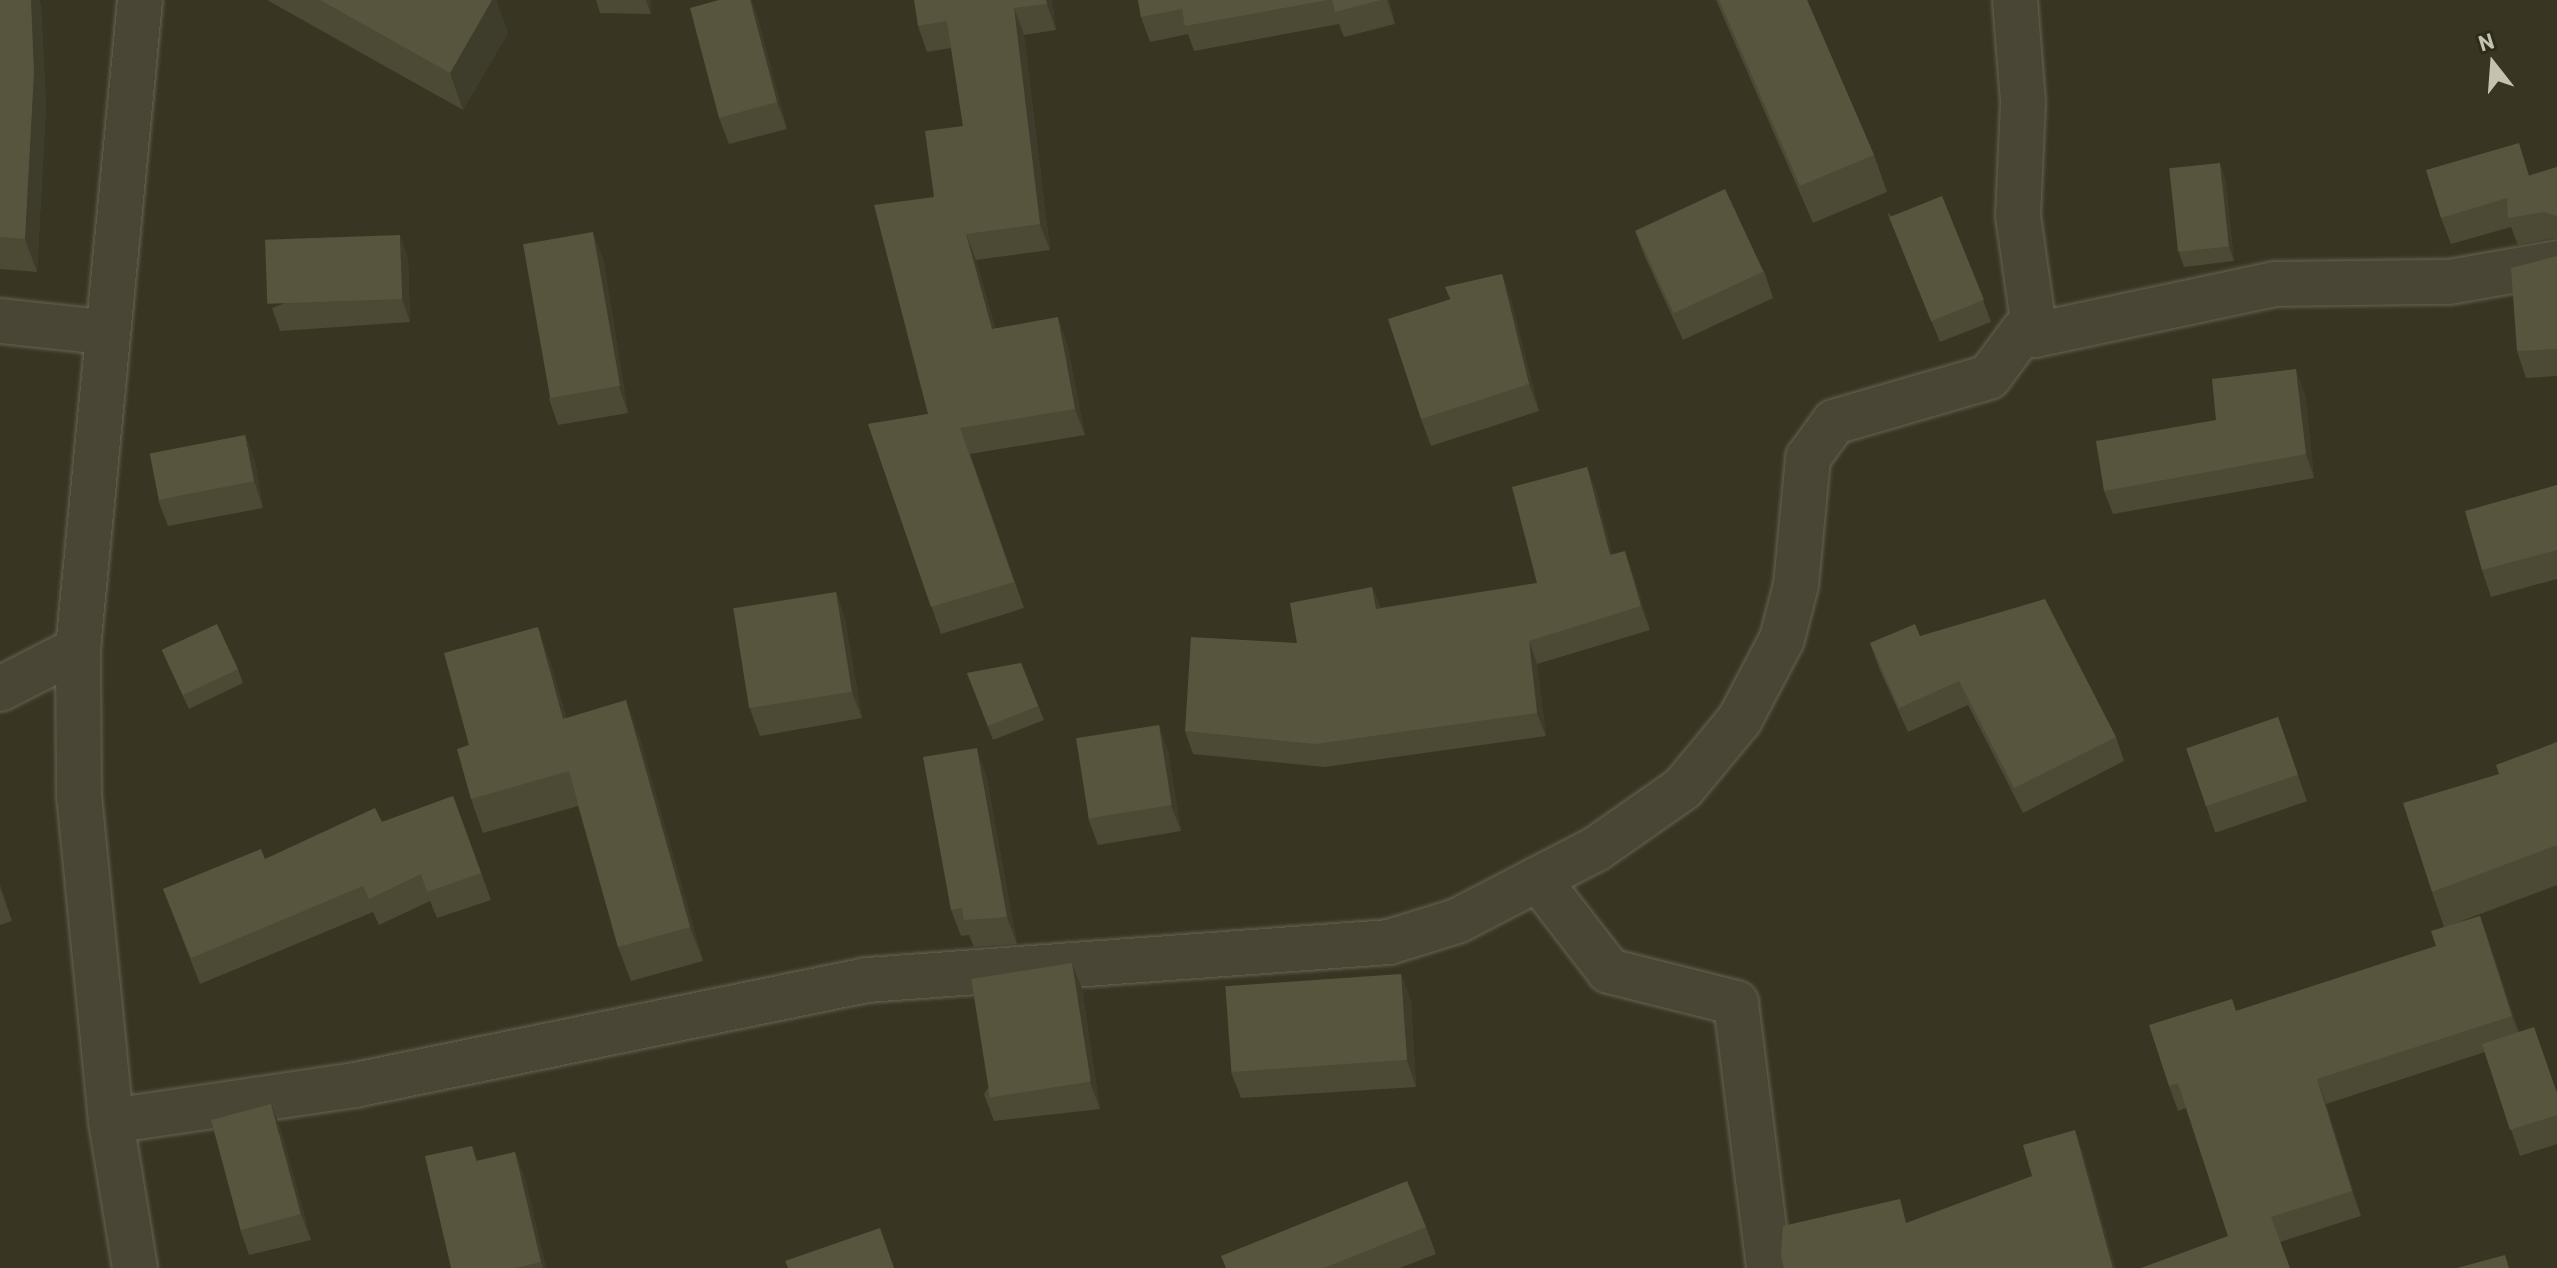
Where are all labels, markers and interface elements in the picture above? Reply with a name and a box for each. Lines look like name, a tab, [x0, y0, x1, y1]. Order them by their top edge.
north arrow	[2453, 24, 2533, 104]
text: N	[2475, 26, 2497, 56]

